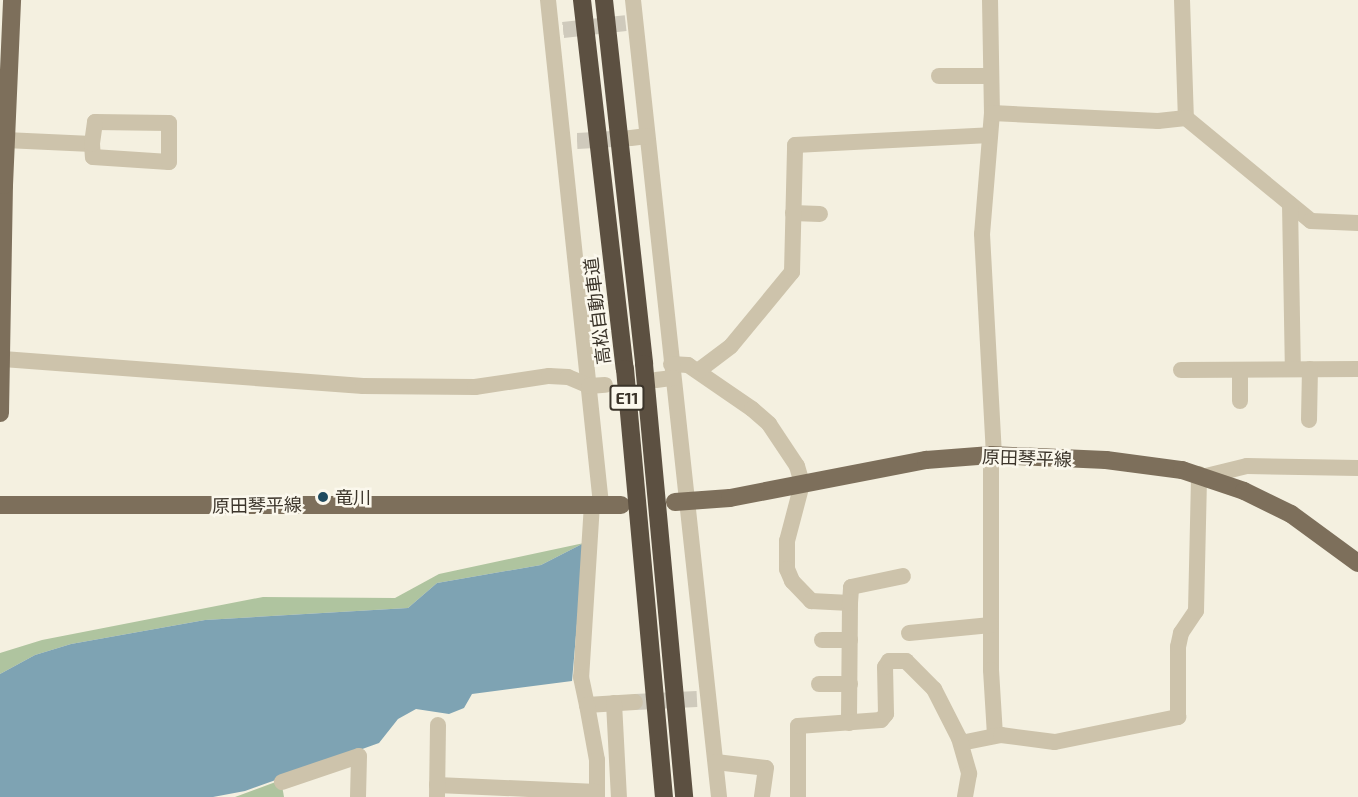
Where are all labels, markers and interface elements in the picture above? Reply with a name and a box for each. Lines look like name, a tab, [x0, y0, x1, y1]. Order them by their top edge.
street label: 高松自動車道	[580, 256, 614, 366]
road number: E11	[609, 385, 645, 411]
street label: 原田琴平線	[982, 446, 1072, 470]
place label: 竜川	[335, 486, 371, 508]
marker: 竜川	[316, 490, 330, 504]
street label: 原田琴平線	[212, 493, 302, 517]

